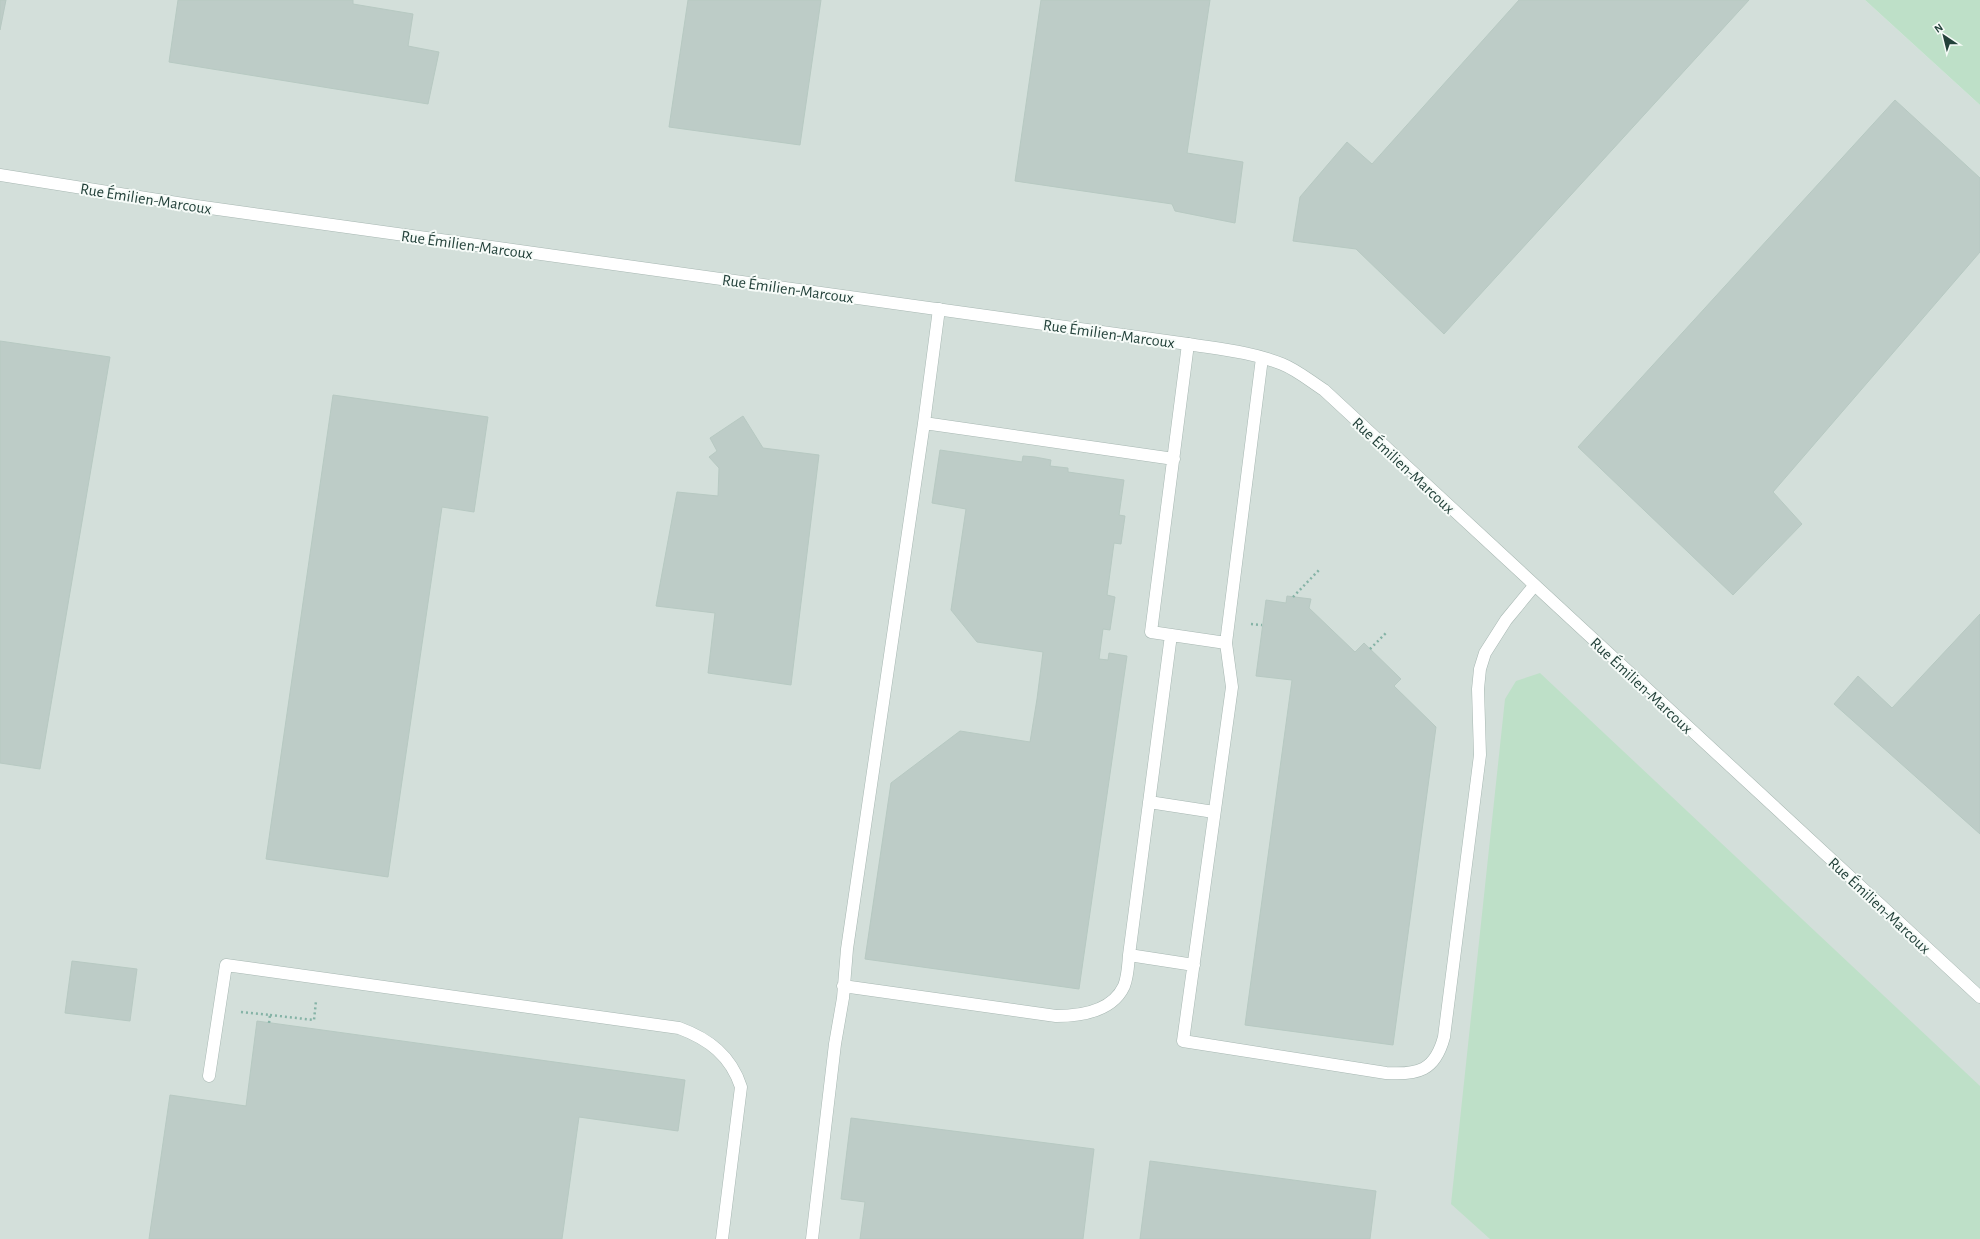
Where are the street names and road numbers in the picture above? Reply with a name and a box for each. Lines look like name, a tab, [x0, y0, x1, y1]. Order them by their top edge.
street label: Rue Émilien-Marcoux	[79, 179, 213, 217]
street label: Rue Émilien-Marcoux	[400, 226, 534, 262]
street label: Rue Émilien-Marcoux	[721, 270, 855, 306]
street label: Rue Émilien-Marcoux	[1042, 315, 1176, 351]
street label: Rue Émilien-Marcoux	[1349, 413, 1459, 517]
street label: Rue Émilien-Marcoux	[1587, 633, 1697, 737]
street label: Rue Émilien-Marcoux	[1825, 853, 1935, 957]

